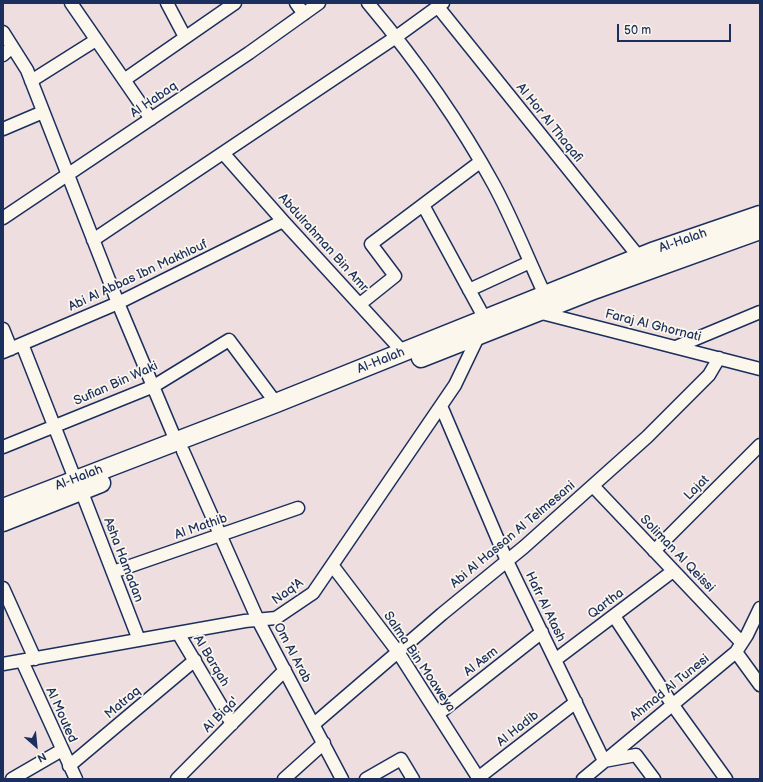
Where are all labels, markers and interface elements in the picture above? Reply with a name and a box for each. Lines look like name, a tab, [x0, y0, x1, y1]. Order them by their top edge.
scale bar	[619, 16, 733, 42]
text: 50 m	[624, 23, 651, 38]
street label: Al Habaq	[127, 79, 181, 121]
street label: Al Hor Al Thaqafi	[512, 80, 586, 166]
street label: Abdulrahman Bin Amr	[275, 191, 371, 295]
street label: Al-Halah	[657, 226, 709, 256]
street label: Abi Al Abbas Ibn Makhlouf	[66, 237, 210, 315]
street label: Faraj Al Ghornati	[603, 307, 703, 345]
street label: Al-Halah	[355, 344, 407, 378]
street label: Sufian Bin Waki	[72, 359, 160, 409]
street label: Al-Halah	[53, 462, 105, 494]
street label: Lajat	[681, 472, 713, 504]
street label: Abi Al Hassan Al Telmesani	[447, 478, 579, 592]
street label: Al Mathib	[173, 511, 229, 543]
street label: Soliman Al Qeissi	[636, 512, 718, 596]
street label: Asha Hamadan	[100, 516, 146, 604]
street label: Hafr Al Atash	[521, 569, 569, 645]
street label: Naq'A	[269, 575, 307, 609]
street label: Qartha	[585, 585, 627, 623]
street label: Salma Bin Moaweya	[380, 609, 458, 715]
street label: Om Al Arab	[270, 620, 314, 686]
street label: Al Barqah	[190, 632, 232, 690]
street label: Al Asm	[461, 644, 501, 680]
street label: Ahmad Al Tunesi	[627, 651, 713, 725]
street label: Matraq	[102, 684, 144, 722]
street label: Al Mouted	[42, 685, 80, 745]
street label: Al Biqa'	[200, 694, 242, 736]
street label: Al Hadib	[494, 708, 542, 750]
north arrow	[16, 726, 56, 766]
text: N	[35, 749, 48, 765]

